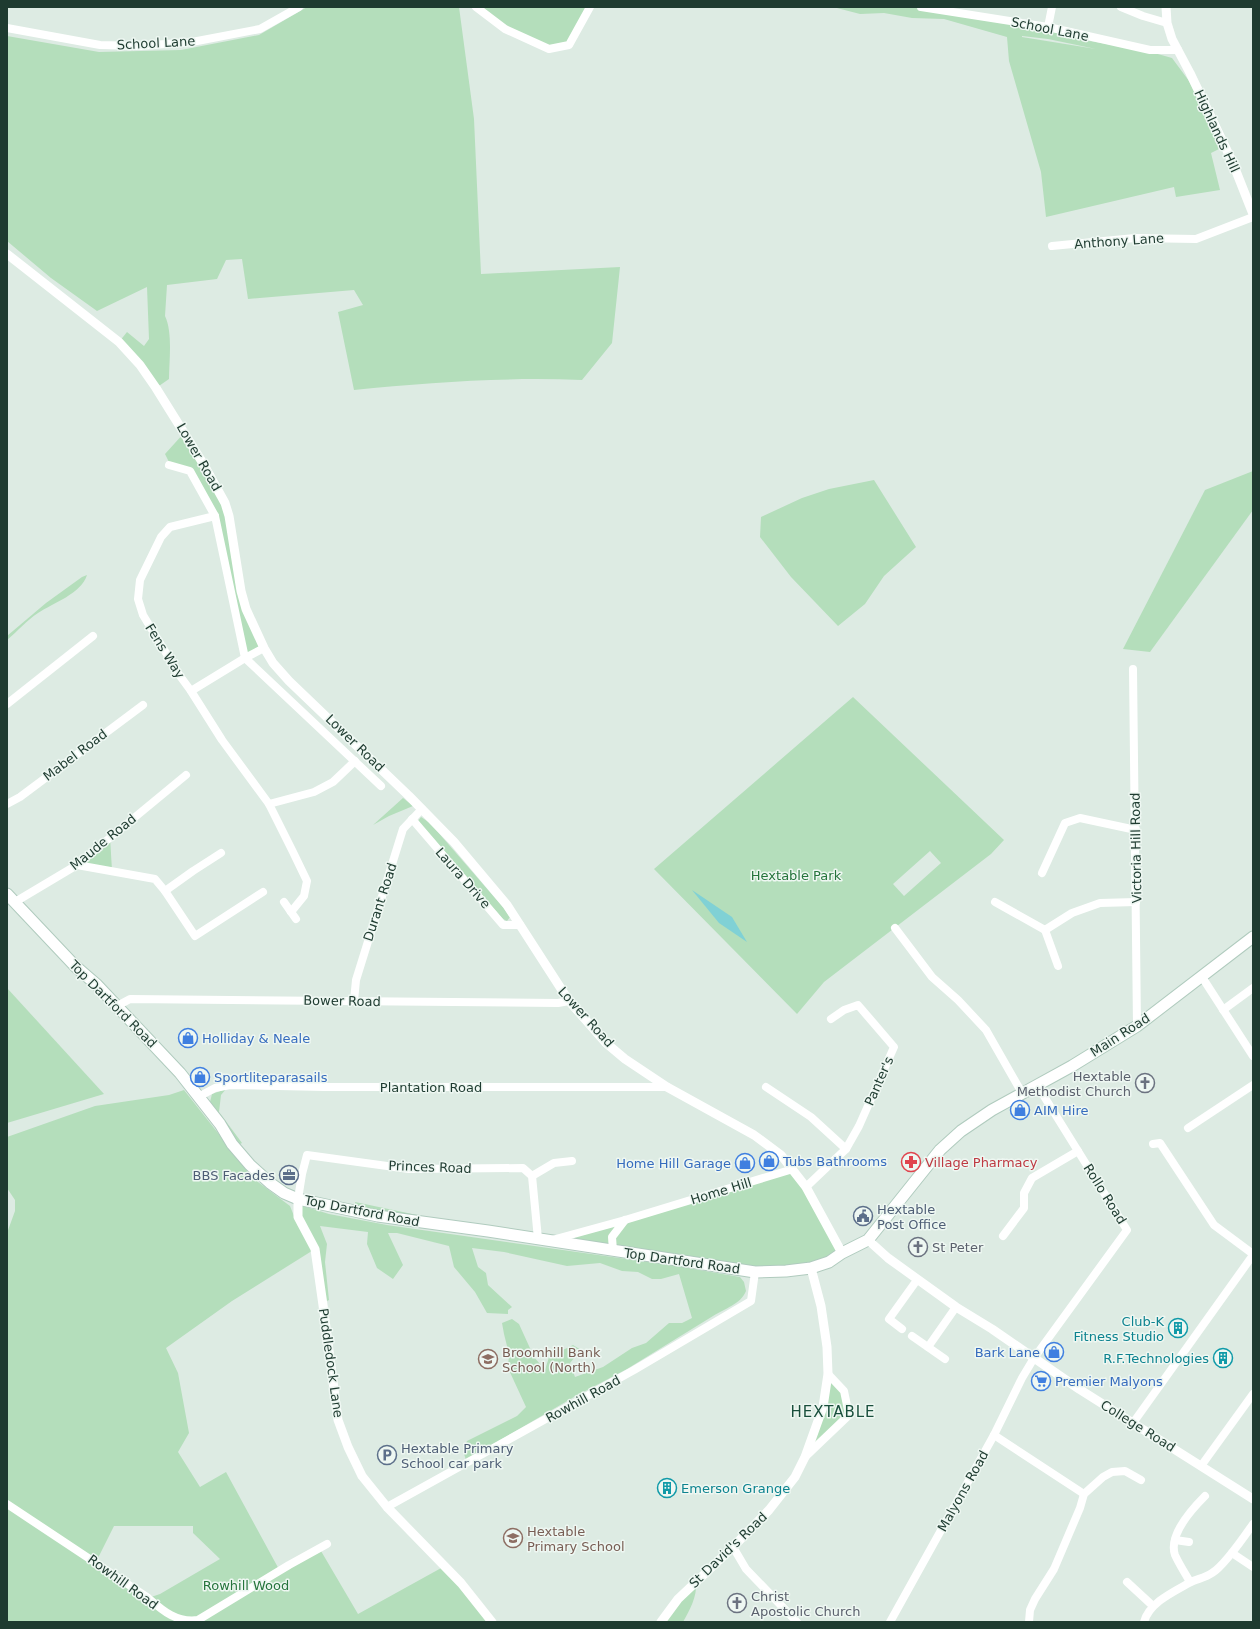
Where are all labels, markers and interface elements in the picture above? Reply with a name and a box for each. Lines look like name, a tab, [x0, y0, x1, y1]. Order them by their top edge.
street label: School Lane	[1010, 14, 1090, 44]
street label: School Lane	[116, 33, 196, 53]
street label: Highlands Hill	[1191, 87, 1243, 175]
street label: Anthony Lane	[1074, 230, 1164, 252]
street label: Lower Road	[174, 420, 224, 494]
street label: Fens Way	[142, 621, 188, 681]
street label: Lower Road	[323, 711, 387, 775]
street label: Mabel Road	[40, 726, 110, 784]
street label: Victoria Hill Road	[1128, 792, 1144, 904]
street label: Maude Road	[67, 811, 139, 873]
street label: Laura Drive	[433, 845, 493, 911]
street label: Durant Road	[360, 861, 400, 943]
park label: Hextable Park	[751, 868, 842, 883]
street label: Top Dartford Road	[66, 957, 160, 1051]
street label: Lower Road	[555, 984, 617, 1050]
street label: Bower Road	[303, 993, 381, 1009]
street label: Main Road	[1087, 1010, 1153, 1060]
shop icon: Holliday & Neale	[177, 1027, 199, 1049]
place label: Holliday & Neale	[202, 1031, 310, 1046]
street label: Panter's	[862, 1054, 897, 1108]
shop icon: Sportliteparasails	[189, 1066, 211, 1088]
place label: Hextable Methodist Church	[1017, 1069, 1131, 1099]
place label: Sportliteparasails	[214, 1070, 328, 1085]
church icon: Hextable Methodist Church	[1134, 1072, 1156, 1094]
street label: Plantation Road	[380, 1080, 482, 1095]
shop icon: AIM Hire	[1009, 1099, 1031, 1121]
place label: AIM Hire	[1034, 1103, 1089, 1118]
shop icon: Tubs Bathrooms	[758, 1150, 780, 1172]
pharmacy icon: Village Pharmacy	[900, 1151, 922, 1173]
shop icon: Home Hill Garage	[734, 1152, 756, 1174]
place label: Tubs Bathrooms	[782, 1154, 887, 1169]
place label: Village Pharmacy	[925, 1155, 1038, 1170]
place label: Home Hill Garage	[616, 1156, 731, 1171]
street label: Princes Road	[388, 1158, 472, 1176]
street label: Rollo Road	[1081, 1161, 1129, 1227]
office icon: BBS Facades	[278, 1164, 300, 1186]
place label: BBS Facades	[193, 1168, 275, 1183]
street label: Home Hill	[689, 1175, 753, 1207]
street label: Top Dartford Road	[302, 1192, 421, 1230]
place label: Hextable Post Office	[877, 1202, 946, 1232]
public building icon: Hextable Post Office	[852, 1205, 874, 1227]
church icon: St Peter	[907, 1236, 929, 1258]
place label: St Peter	[932, 1240, 984, 1255]
street label: Top Dartford Road	[622, 1245, 741, 1277]
street label: Puddledock Lane	[316, 1307, 346, 1419]
place label: Club-K Fitness Studio	[1073, 1314, 1164, 1344]
building icon: Club-K Fitness Studio	[1167, 1317, 1189, 1339]
shop icon: Bark Lane	[1043, 1341, 1065, 1363]
place label: Broomhill Bank School (North)	[502, 1345, 601, 1375]
place label: Bark Lane	[975, 1345, 1040, 1360]
building icon: R.F.Technologies	[1212, 1347, 1234, 1369]
school or university icon: Broomhill Bank School (North)	[477, 1348, 499, 1370]
place label: R.F.Technologies	[1103, 1351, 1209, 1366]
supermarket icon: Premier Malyons	[1030, 1370, 1052, 1392]
street label: Rowhill Road	[543, 1372, 623, 1426]
place label: Premier Malyons	[1055, 1374, 1163, 1389]
street label: College Road	[1098, 1397, 1178, 1455]
district label: HEXTABLE	[790, 1403, 876, 1421]
place label: Hextable Primary School car park	[401, 1441, 514, 1471]
parking icon: Hextable Primary School car park	[376, 1444, 398, 1466]
street label: Malyons Road	[935, 1448, 991, 1534]
building icon: Emerson Grange	[656, 1477, 678, 1499]
place label: Emerson Grange	[681, 1481, 790, 1496]
street label: St David's Road	[686, 1509, 770, 1591]
place label: Hextable Primary School	[527, 1524, 625, 1554]
school or university icon: Hextable Primary School	[502, 1527, 524, 1549]
street label: Rowhill Road	[85, 1552, 161, 1612]
park label: Rowhill Wood	[203, 1578, 289, 1593]
place label: Christ Apostolic Church	[751, 1589, 860, 1619]
church icon: Christ Apostolic Church	[726, 1592, 748, 1614]

